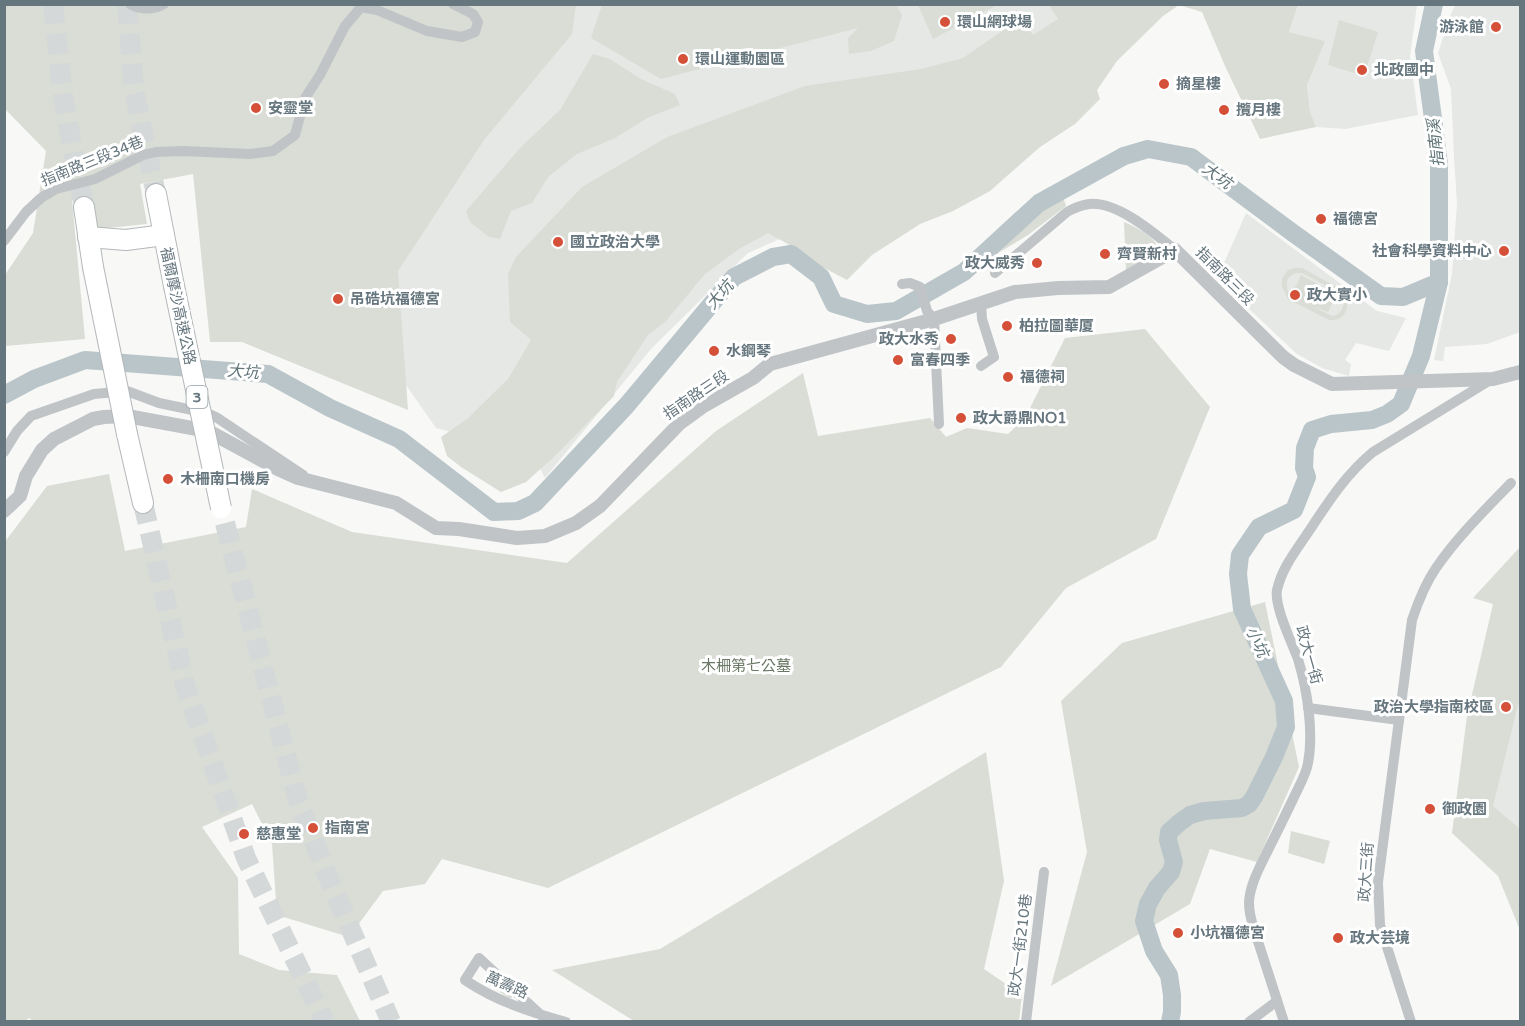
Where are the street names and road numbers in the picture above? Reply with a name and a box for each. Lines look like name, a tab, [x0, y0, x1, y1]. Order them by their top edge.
street label: 指南路三段34巷	[38, 132, 146, 190]
street label: 指南路三段	[1192, 243, 1258, 309]
street label: 福爾摩沙高速公路	[157, 245, 199, 367]
street label: 指南路三段	[660, 367, 732, 423]
road number: 3	[186, 386, 208, 408]
street label: 政大一街	[1292, 624, 1326, 686]
street label: 政大三街	[1355, 841, 1377, 903]
street label: 政大一街210巷	[1005, 893, 1035, 997]
street label: 萬壽路	[483, 968, 531, 1002]

